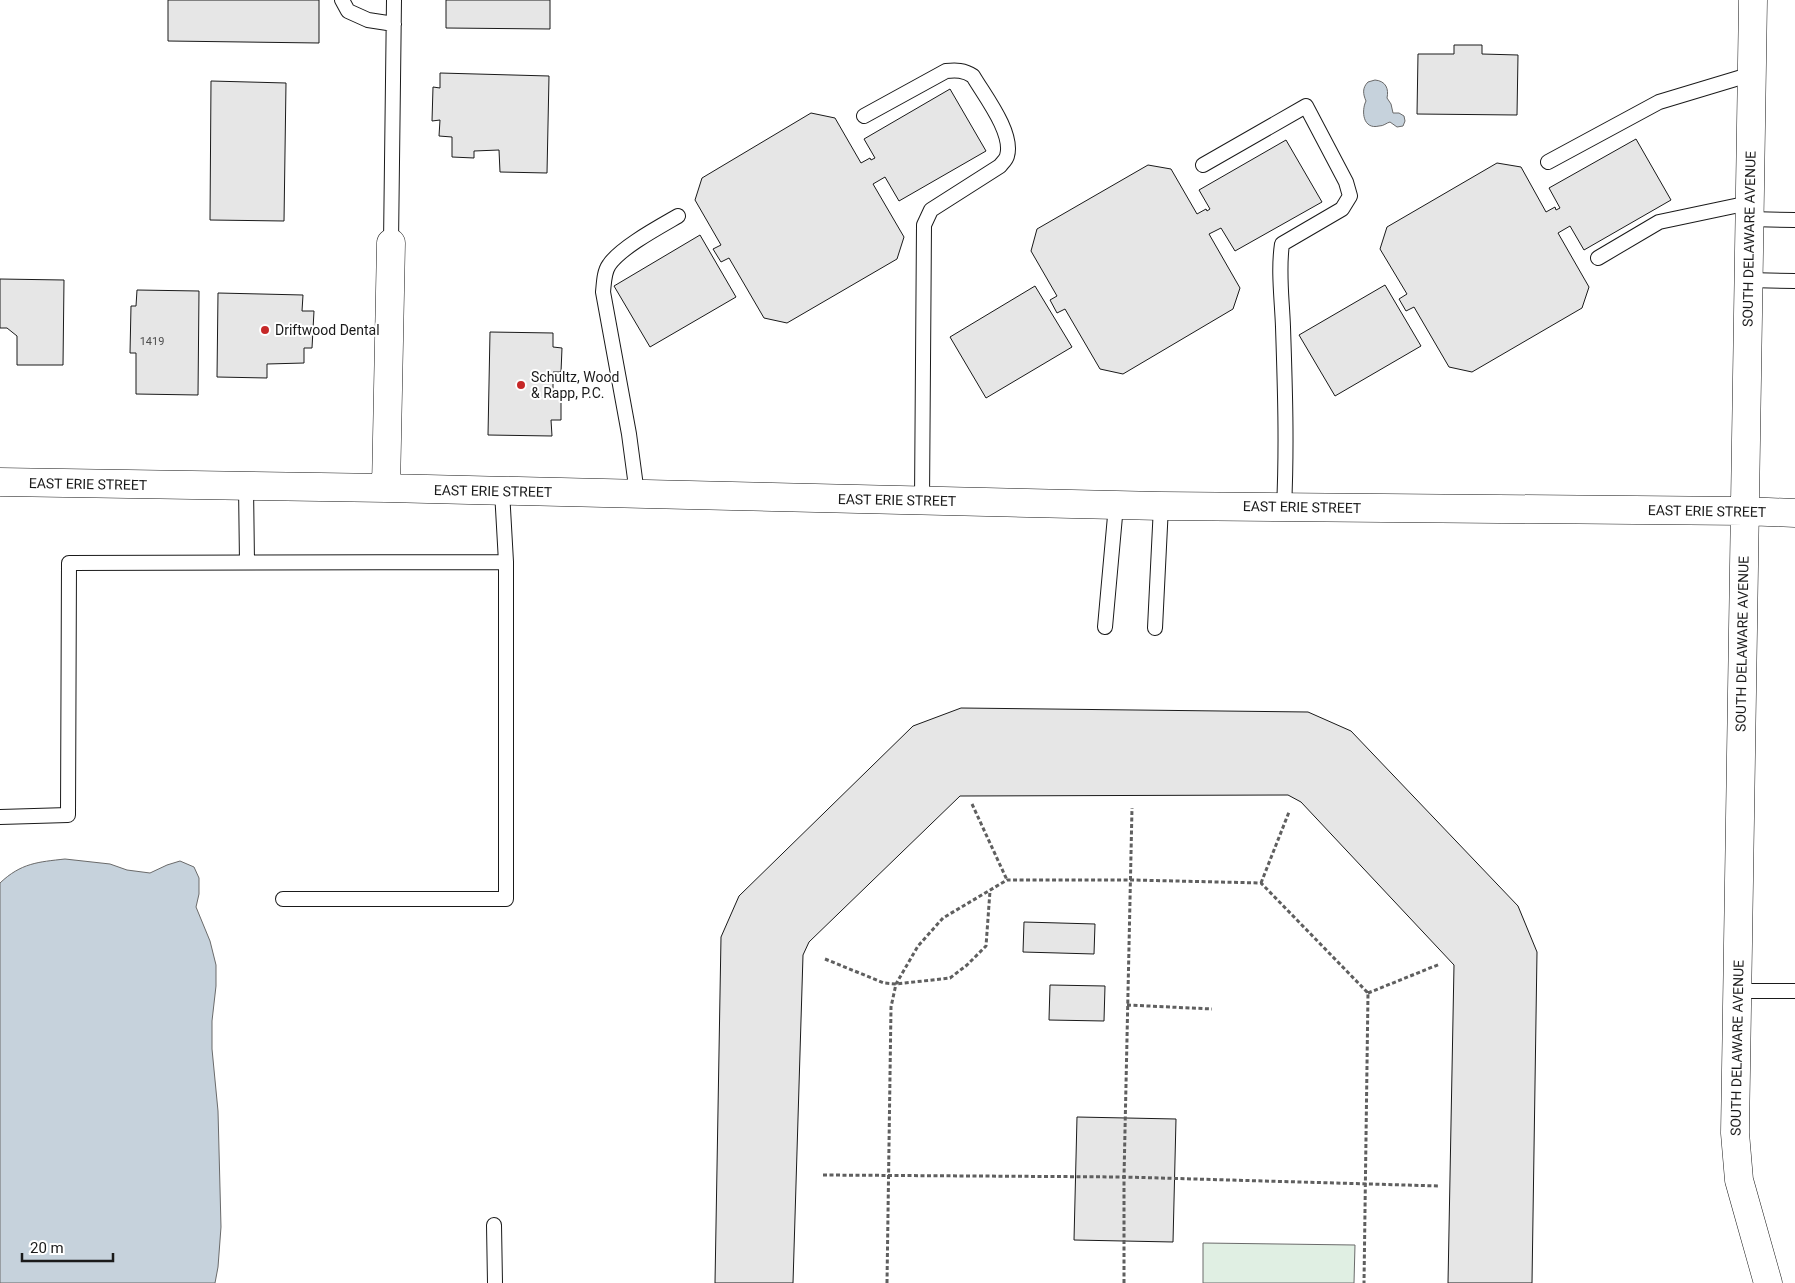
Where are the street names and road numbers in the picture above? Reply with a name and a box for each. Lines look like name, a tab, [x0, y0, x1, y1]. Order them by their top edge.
street label: SOUTH DELAWARE AVENUE	[1739, 151, 1759, 327]
street label: EAST ERIE STREET	[29, 475, 148, 493]
street label: EAST ERIE STREET	[434, 482, 553, 500]
street label: EAST ERIE STREET	[838, 491, 957, 509]
street label: EAST ERIE STREET	[1243, 498, 1362, 516]
street label: EAST ERIE STREET	[1648, 502, 1767, 520]
street label: SOUTH DELAWARE AVENUE	[1732, 556, 1752, 732]
street label: SOUTH DELAWARE AVENUE	[1727, 960, 1747, 1136]

